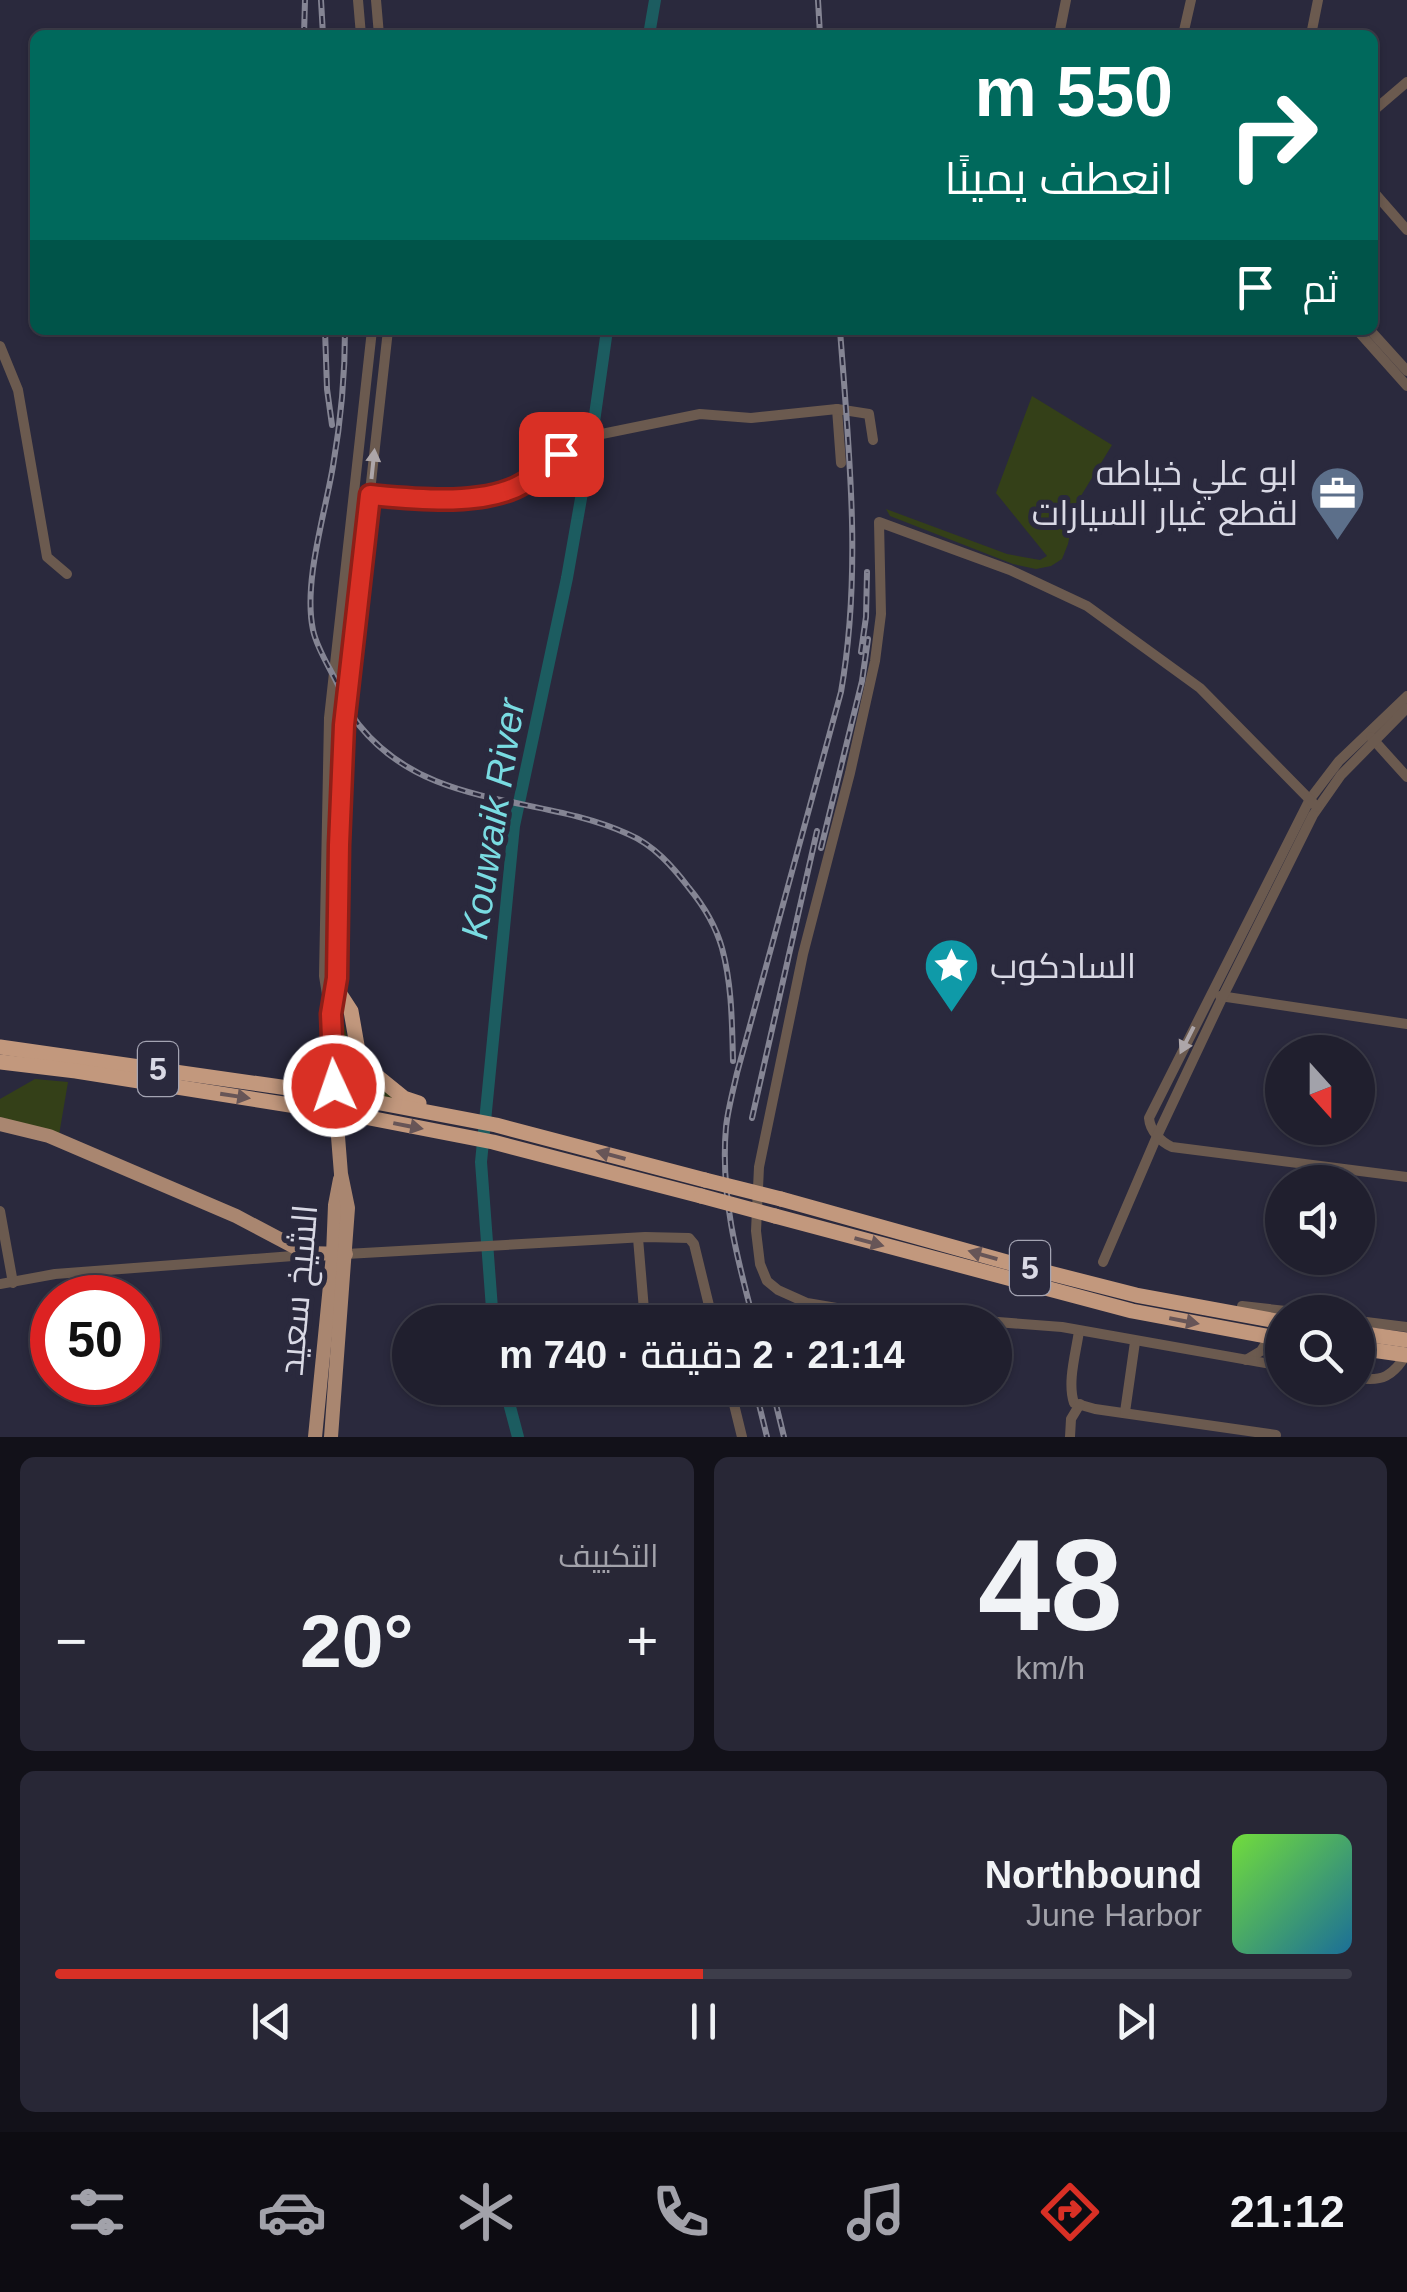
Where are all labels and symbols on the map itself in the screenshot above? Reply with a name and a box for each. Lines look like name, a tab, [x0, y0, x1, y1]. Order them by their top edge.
pin	[519, 412, 604, 497]
one-way arrow	[365, 448, 381, 480]
place label: ابو علي خياطه لقطع غيار السيارات	[1032, 453, 1298, 536]
office icon: ابو علي خياطه لقطع غيار السيارات	[1307, 463, 1367, 542]
water label: Kouwaik River	[453, 694, 533, 942]
place icon: السادكوب	[921, 936, 981, 1015]
place label: السادكوب	[990, 946, 1136, 986]
one-way arrow	[1179, 1026, 1196, 1055]
position arrow	[282, 1034, 386, 1138]
north arrow	[1265, 1035, 1375, 1145]
road number: 5	[138, 1042, 178, 1096]
one-way arrow	[220, 1089, 251, 1104]
one-way arrow	[393, 1118, 424, 1134]
one-way arrow	[595, 1147, 626, 1163]
street label: الشيخ سعيد	[271, 1203, 328, 1377]
one-way arrow	[854, 1235, 885, 1250]
road number: 5	[1010, 1241, 1050, 1295]
one-way arrow	[967, 1247, 997, 1262]
speed limit sign: 50	[30, 1275, 160, 1405]
one-way arrow	[1169, 1314, 1201, 1329]

